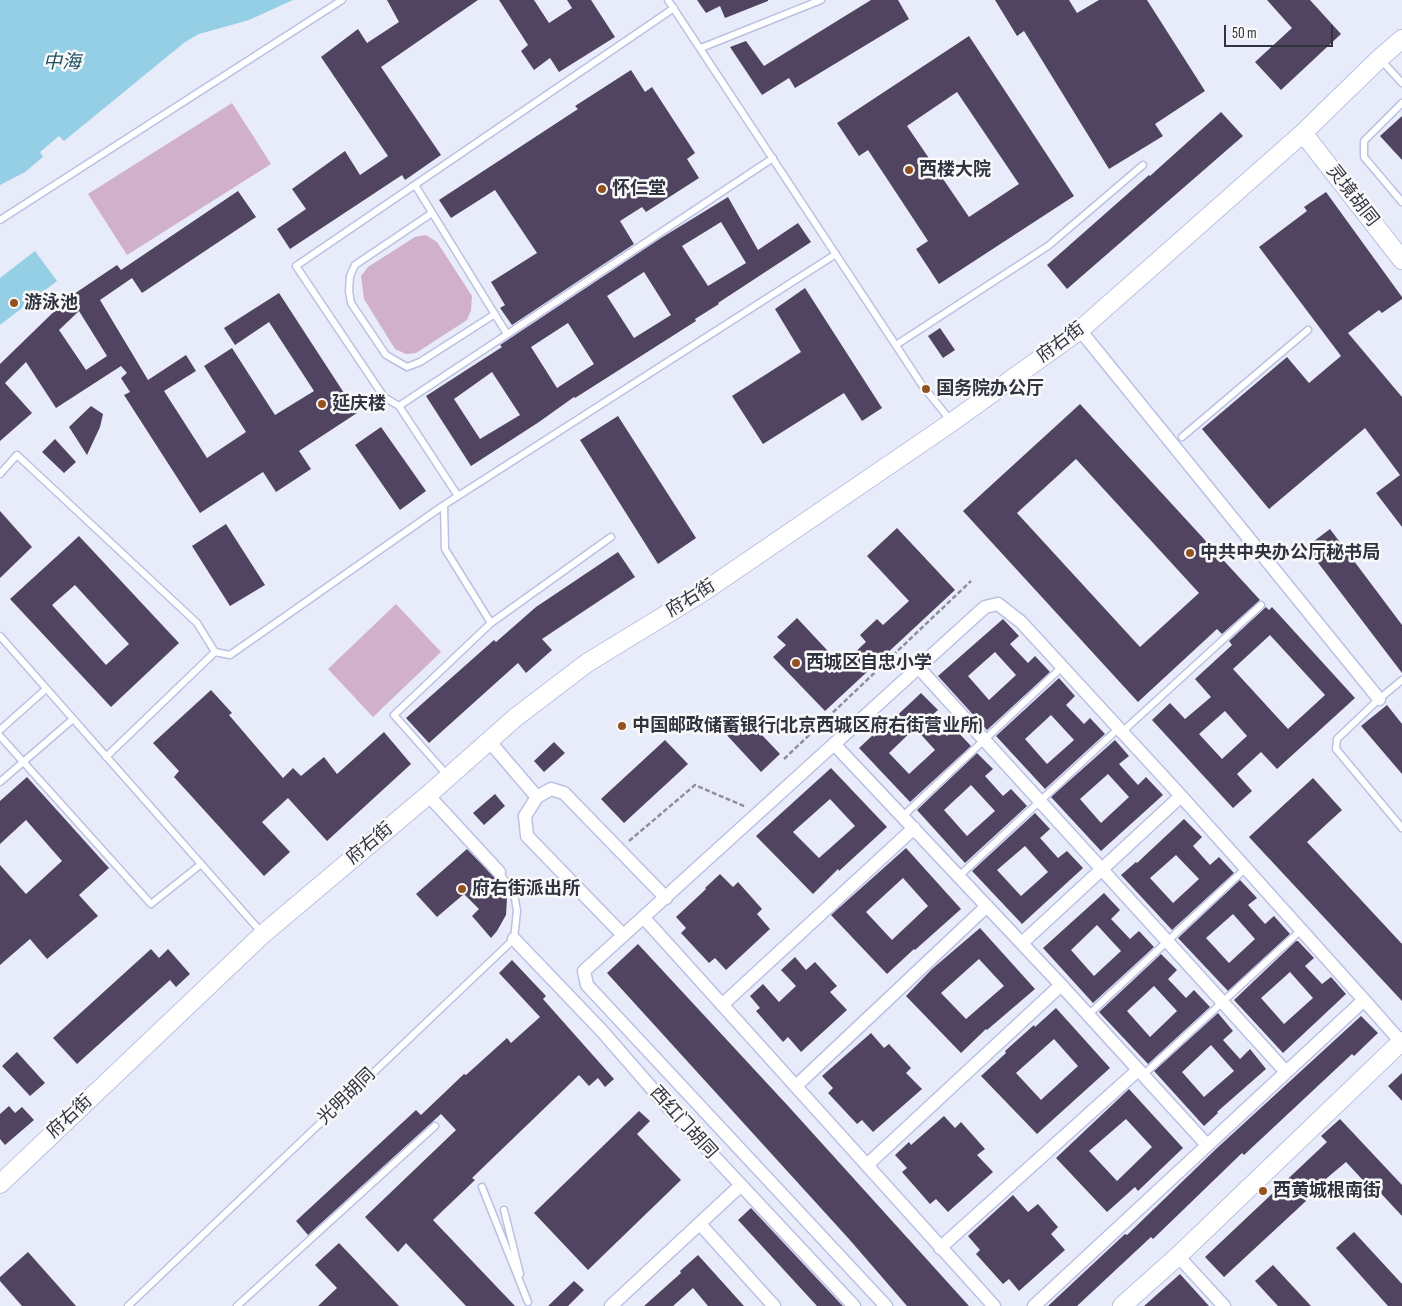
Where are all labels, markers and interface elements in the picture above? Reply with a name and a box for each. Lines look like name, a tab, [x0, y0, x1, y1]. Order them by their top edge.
scale bar	[1227, 15, 1336, 47]
text: 50 m	[1232, 24, 1257, 43]
water label: 中海	[43, 52, 81, 74]
place label: 西楼大院	[919, 159, 991, 181]
street label: 灵境胡同	[1321, 161, 1383, 231]
marker: 西楼大院	[903, 164, 915, 176]
place label: 怀仁堂	[612, 178, 666, 200]
marker: 怀仁堂	[596, 183, 608, 195]
place label: 游泳池	[24, 292, 78, 314]
marker: 游泳池	[8, 297, 20, 309]
street label: 府右街	[1033, 318, 1089, 368]
place label: 国务院办公厅	[936, 378, 1044, 400]
marker: 国务院办公厅	[920, 383, 932, 395]
place label: 延庆楼	[332, 393, 386, 415]
marker: 延庆楼	[316, 398, 328, 410]
place label: 中共中央办公厅秘书局	[1200, 542, 1380, 564]
marker: 中共中央办公厅秘书局	[1184, 547, 1196, 559]
street label: 府右街	[662, 576, 720, 622]
place label: 西城区自忠小学	[806, 652, 932, 674]
marker: 西城区自忠小学	[790, 657, 802, 669]
place label: 中国邮政储蓄银行(北京西城区府右街营业所)	[632, 715, 982, 737]
marker: 中国邮政储蓄银行(北京西城区府右街营业所)	[616, 720, 628, 732]
street label: 府右街	[342, 818, 398, 870]
place label: 府右街派出所	[472, 878, 580, 900]
marker: 府右街派出所	[456, 883, 468, 895]
street label: 光明胡同	[314, 1064, 380, 1130]
street label: 西红门胡同	[645, 1082, 721, 1164]
street label: 府右街	[43, 1091, 97, 1143]
place label: 西黄城根南街	[1273, 1180, 1381, 1202]
marker: 西黄城根南街	[1257, 1185, 1269, 1197]

